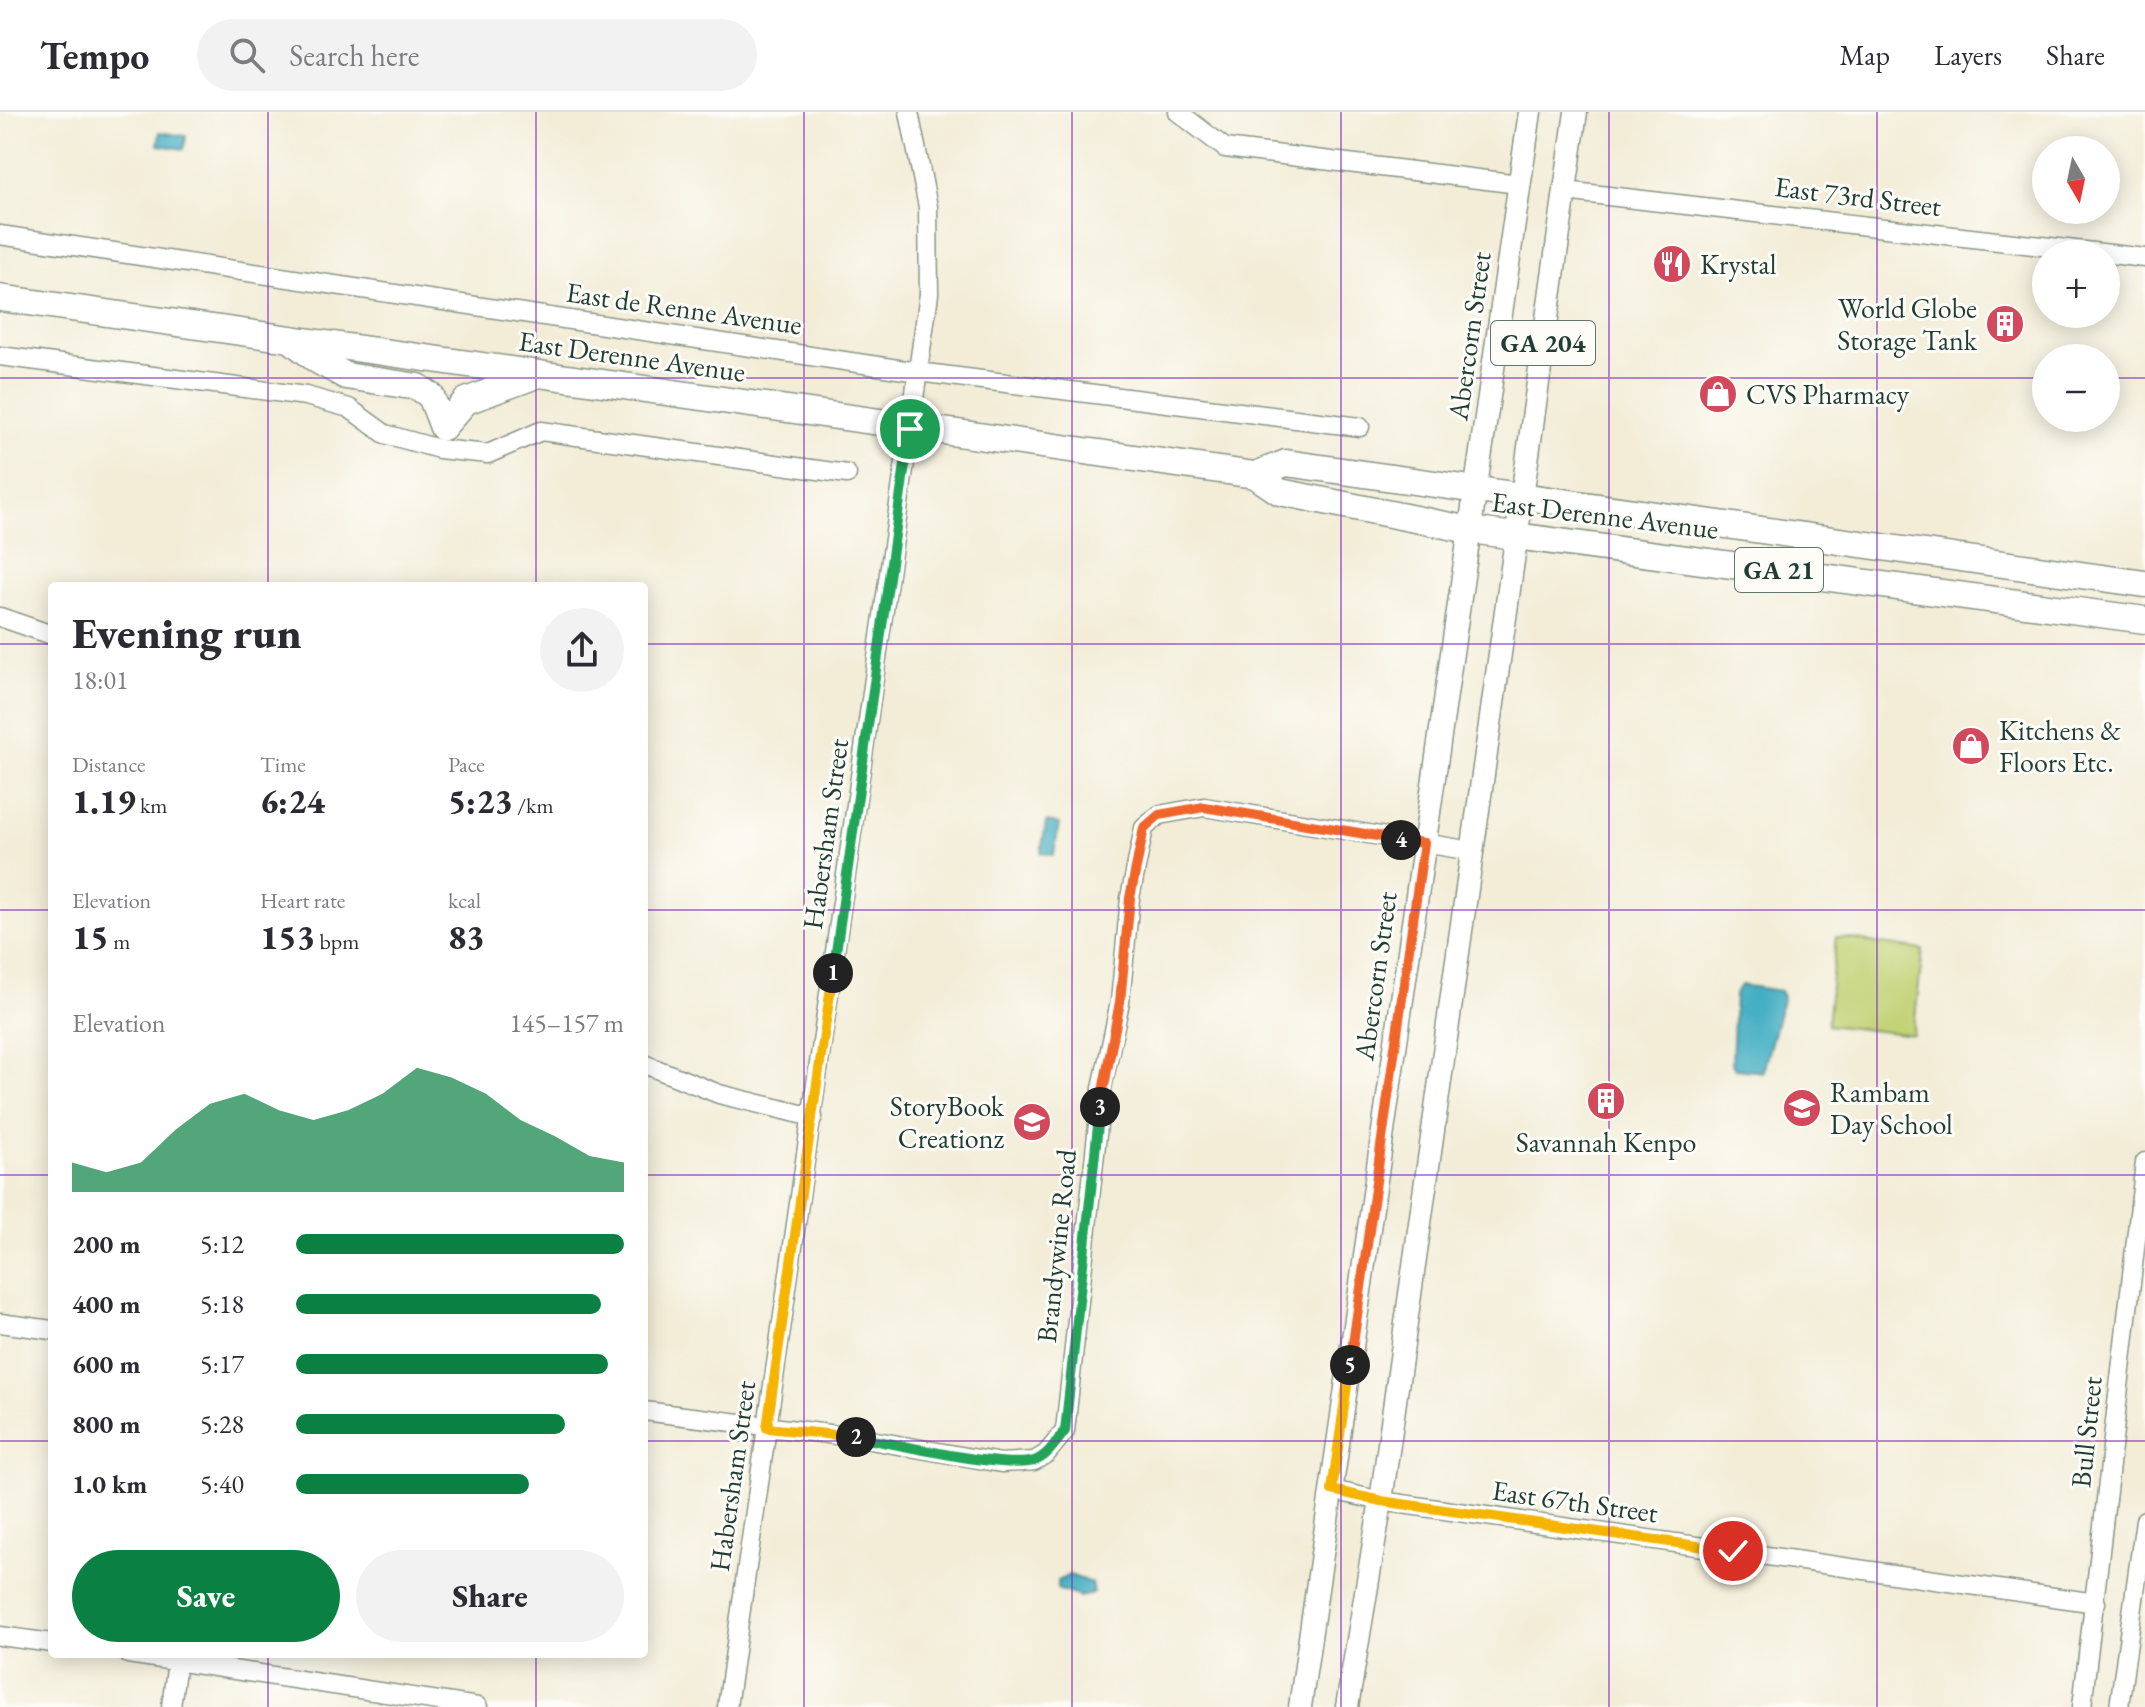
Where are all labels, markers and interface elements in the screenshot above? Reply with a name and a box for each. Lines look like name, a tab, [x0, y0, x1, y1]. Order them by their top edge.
search box	[197, 19, 757, 91]
text: Tempo	[40, 31, 149, 80]
icon: search	[225, 33, 269, 77]
text: Search here	[289, 36, 419, 75]
text: Map	[1840, 37, 1890, 73]
text: Layers	[1934, 37, 2002, 73]
text: Share	[2046, 37, 2105, 73]
north arrow	[2032, 136, 2120, 224]
map controls	[2032, 136, 2120, 432]
street label: East 73rd Street	[1773, 168, 1943, 224]
button: +	[2032, 240, 2120, 328]
restaurant icon: Krystal	[1651, 243, 1693, 285]
place label: Krystal	[1700, 246, 1777, 282]
street label: Abercorn Street	[1439, 249, 1499, 424]
street label: East de Renne Avenue	[564, 274, 804, 342]
place label: World Globe Storage Tank	[1837, 290, 1978, 358]
building icon: World Globe Storage Tank	[1984, 303, 2026, 345]
road number: GA 204	[1491, 321, 1595, 365]
street label: East Derenne Avenue	[516, 322, 748, 390]
button: −	[2032, 344, 2120, 432]
shop icon: CVS Pharmacy	[1697, 373, 1739, 415]
place label: CVS Pharmacy	[1746, 376, 1910, 412]
pin	[876, 395, 944, 463]
icon: arrive	[888, 407, 932, 451]
street label: East Derenne Avenue	[1489, 483, 1721, 547]
road number: GA 21	[1735, 548, 1823, 592]
text: Evening run	[72, 604, 302, 661]
button: share	[540, 608, 624, 692]
text: 18:01	[72, 663, 128, 697]
place label: Kitchens & Floors Etc.	[1999, 712, 2121, 780]
shop icon: Kitchens & Floors Etc.	[1950, 725, 1992, 767]
street label: Habersham Street	[794, 736, 856, 932]
text: Distance	[72, 750, 145, 779]
text: Time	[260, 750, 306, 779]
text: Pace	[448, 750, 485, 779]
text: 1.19	[72, 779, 136, 823]
text: 6:24	[260, 779, 325, 823]
text: 5:23	[448, 779, 513, 823]
text: km	[136, 791, 167, 820]
text: /km	[513, 791, 554, 820]
pin: 4	[1381, 820, 1421, 860]
text: 4	[1395, 825, 1407, 854]
text: Elevation	[72, 886, 151, 915]
text: Heart rate	[260, 886, 345, 915]
text: kcal	[448, 886, 481, 915]
street label: Abercorn Street	[1345, 889, 1405, 1064]
text: 15	[72, 915, 109, 959]
text: 153	[260, 915, 315, 959]
text: 83	[448, 915, 485, 959]
text: m	[109, 927, 130, 956]
text: bpm	[315, 927, 359, 956]
pin: 1	[813, 953, 853, 993]
text: 1	[827, 958, 839, 987]
text: Elevation	[72, 1006, 166, 1040]
text: 145–157 m	[509, 1006, 624, 1040]
place label: Rambam Day School	[1830, 1074, 1953, 1142]
building icon: Savannah Kenpo	[1585, 1080, 1627, 1122]
pin: 3	[1080, 1087, 1120, 1127]
school or university icon: Rambam Day School	[1781, 1087, 1823, 1129]
place label: StoryBook Creationz	[890, 1088, 1005, 1156]
text: 3	[1094, 1092, 1106, 1121]
school or university icon: StoryBook Creationz	[1011, 1101, 1053, 1143]
place label: Savannah Kenpo	[1516, 1124, 1696, 1160]
street label: Brandywine Road	[1028, 1147, 1084, 1344]
text: 200 m	[72, 1227, 140, 1261]
text: 5:12	[200, 1227, 244, 1261]
text: 400 m	[72, 1287, 140, 1321]
text: 5:18	[200, 1287, 244, 1321]
pin: 5	[1330, 1345, 1370, 1385]
text: 600 m	[72, 1347, 140, 1381]
text: 5:17	[200, 1347, 244, 1381]
text: 5	[1344, 1350, 1356, 1379]
street label: Bull Street	[2062, 1374, 2110, 1489]
street label: Habersham Street	[701, 1378, 763, 1574]
text: 800 m	[72, 1407, 140, 1441]
text: 5:28	[200, 1407, 244, 1441]
pin: 2	[836, 1417, 876, 1457]
text: 2	[850, 1422, 862, 1451]
text: 1.0 km	[72, 1467, 147, 1501]
text: 5:40	[200, 1467, 244, 1501]
street label: East 67th Street	[1490, 1472, 1660, 1530]
pin	[1699, 1517, 1767, 1585]
icon: check	[1711, 1529, 1755, 1573]
button: Save	[72, 1550, 340, 1642]
button: Share	[356, 1550, 624, 1642]

